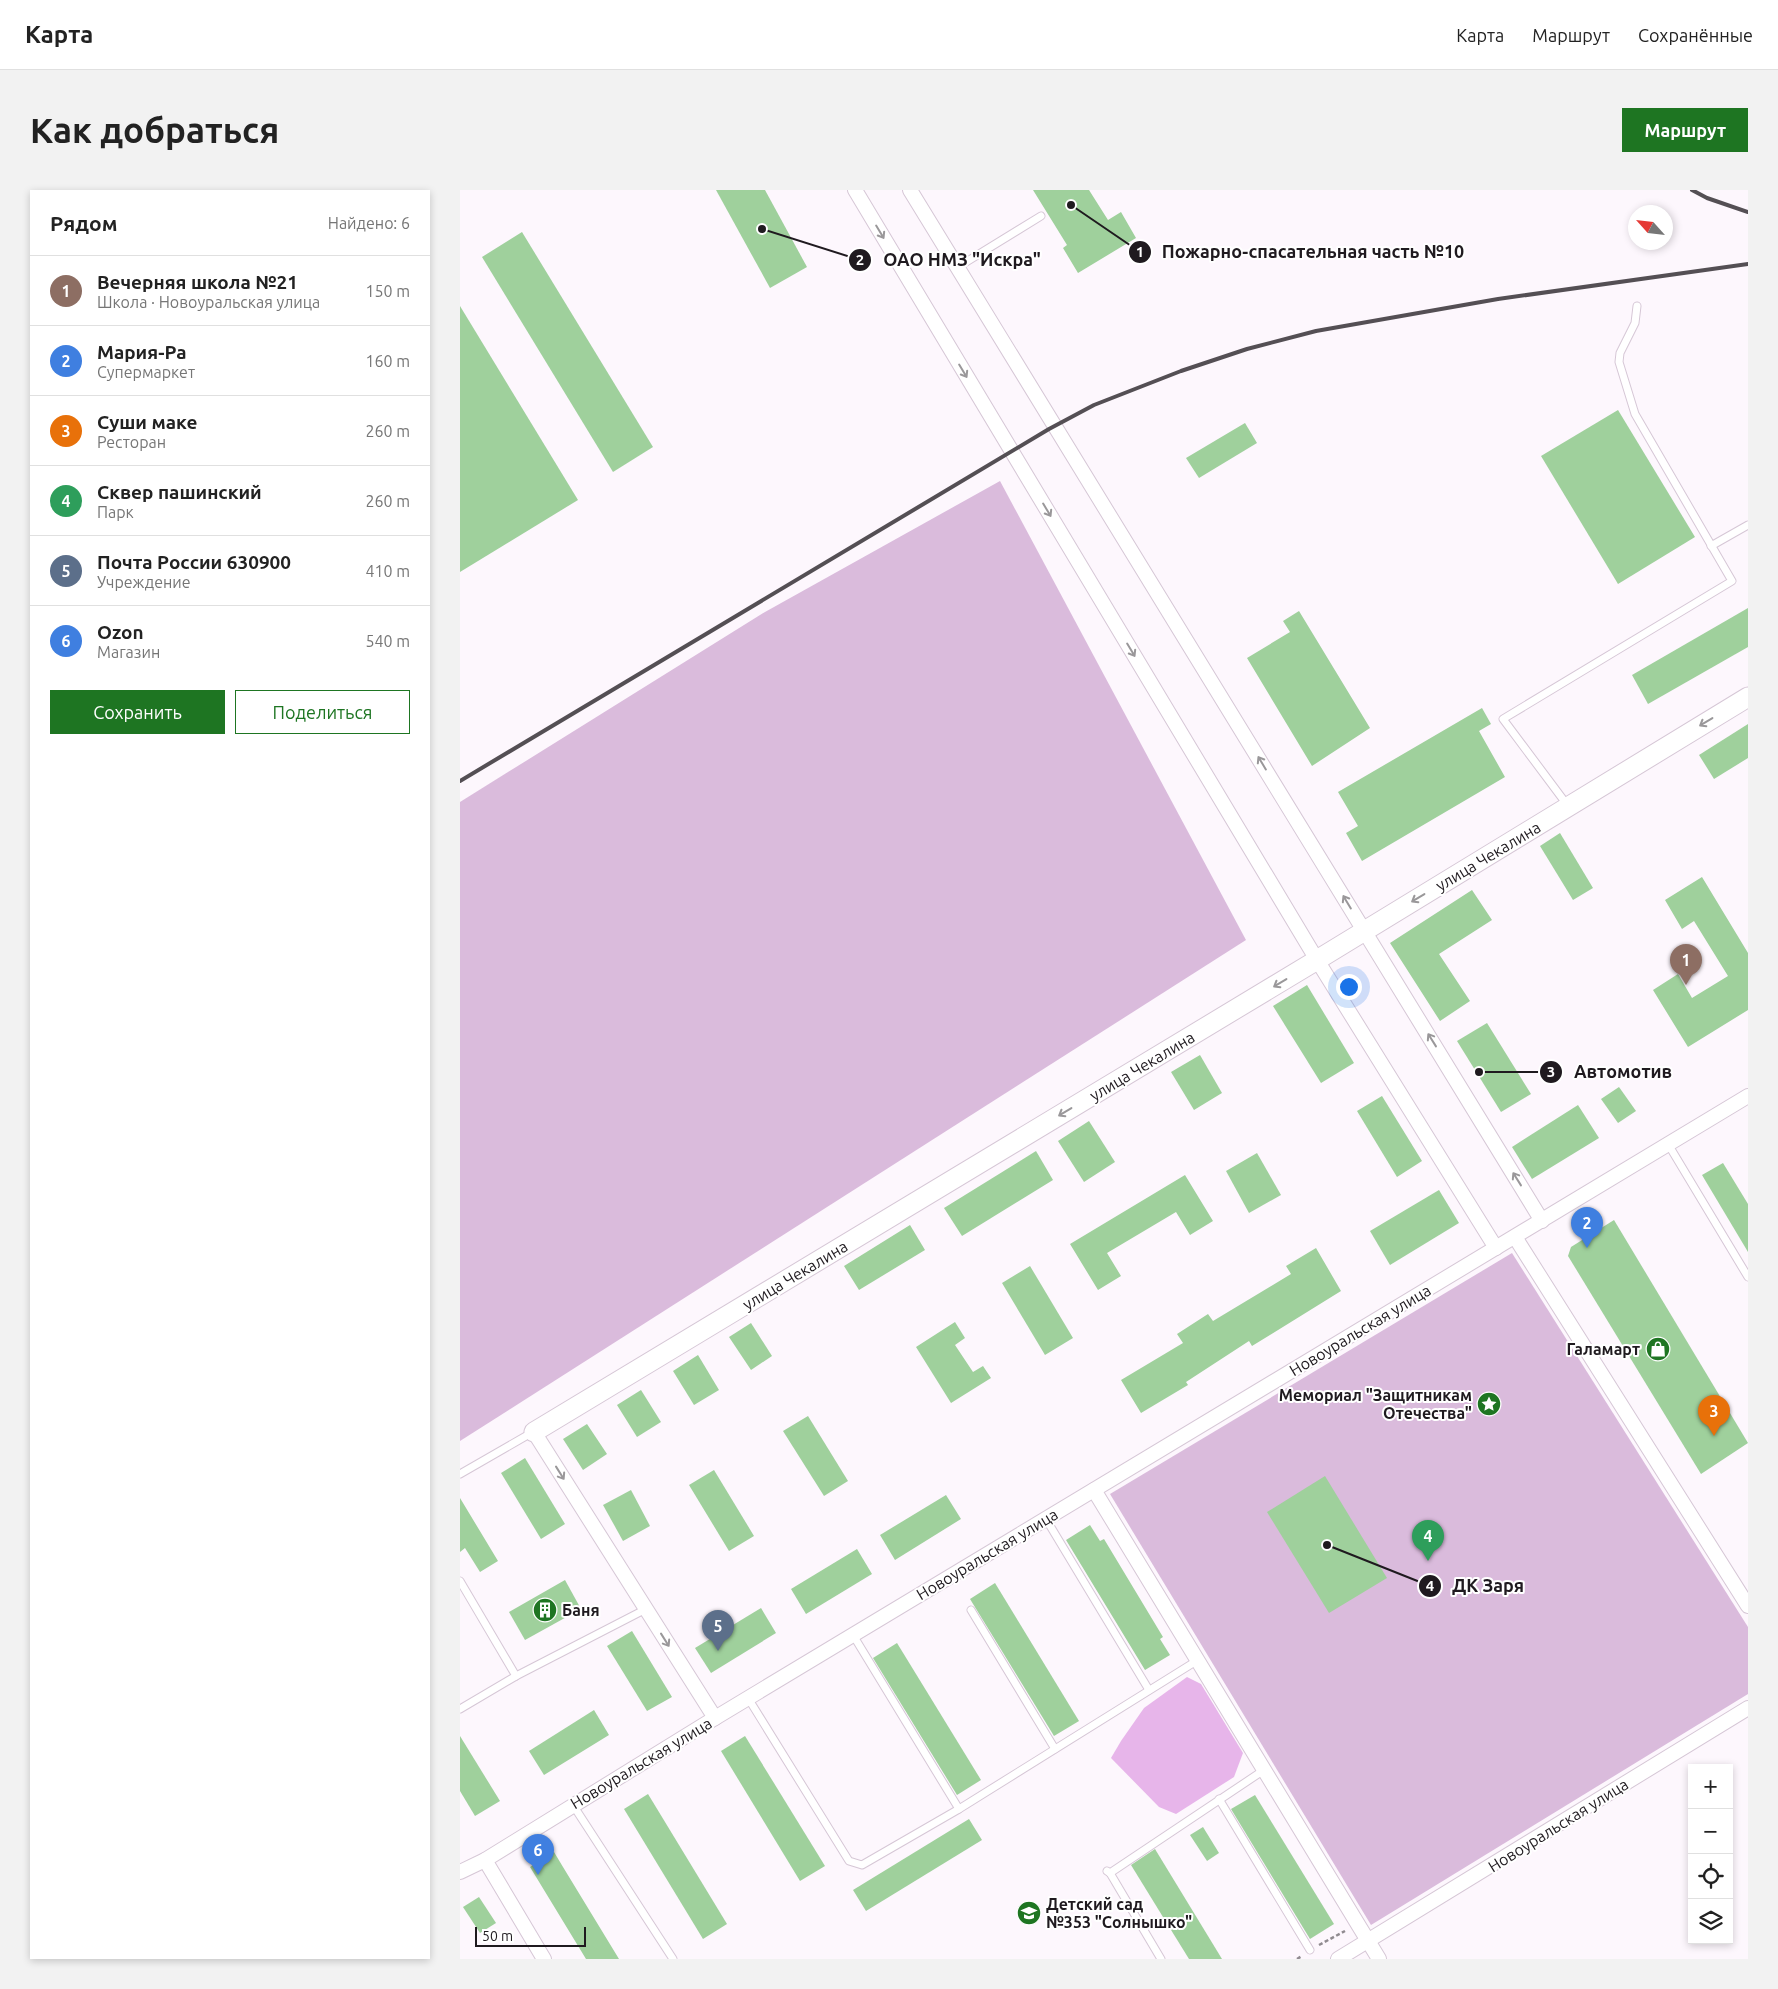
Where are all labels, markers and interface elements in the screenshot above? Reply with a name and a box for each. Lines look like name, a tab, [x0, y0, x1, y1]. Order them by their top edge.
text: Карта	[25, 21, 93, 48]
text: Карта	[1456, 25, 1504, 45]
text: Маршрут	[1532, 25, 1610, 45]
text: Сохранённые	[1638, 25, 1753, 45]
button: Маршрут	[1622, 108, 1748, 152]
text: Как добраться	[30, 110, 279, 150]
north arrow	[1628, 205, 1673, 250]
text: Рядом	[50, 211, 118, 235]
text: Найдено: 6	[328, 214, 410, 232]
one-way arrow	[875, 224, 885, 238]
callout: Пожарно-спасательная часть №10	[1127, 235, 1475, 268]
text: Пожарно-спасательная часть №10	[1162, 241, 1464, 261]
callout: ОАО НМЗ "Искра"	[848, 243, 1050, 276]
text: 1	[1136, 243, 1144, 260]
text: ОАО НМЗ "Искра"	[883, 249, 1041, 269]
text: 2	[856, 251, 864, 268]
text: Вечерняя школа №21	[97, 271, 298, 293]
text: 1	[61, 282, 71, 300]
text: 150 m	[365, 282, 410, 300]
text: Школа · Новоуральская улица	[97, 293, 320, 311]
text: Мария-Ра	[97, 341, 187, 363]
text: 2	[61, 352, 71, 370]
text: 160 m	[365, 352, 410, 370]
text: Супермаркет	[97, 363, 195, 381]
one-way arrow	[959, 364, 969, 378]
text: Суши маке	[97, 411, 198, 433]
text: 3	[61, 422, 71, 440]
text: 260 m	[365, 422, 410, 440]
text: Ресторан	[97, 433, 166, 451]
text: Сквер пашинский	[97, 481, 262, 503]
text: 4	[61, 492, 71, 510]
text: 260 m	[365, 492, 410, 510]
text: Парк	[97, 503, 134, 521]
one-way arrow	[1043, 503, 1053, 517]
text: Почта России 630900	[97, 551, 291, 573]
text: 5	[61, 562, 71, 580]
text: 410 m	[365, 562, 410, 580]
text: Учреждение	[97, 573, 191, 591]
text: Ozon	[97, 621, 144, 643]
text: 6	[61, 632, 71, 650]
text: 540 m	[365, 632, 410, 650]
one-way arrow	[1126, 642, 1136, 656]
text: Магазин	[97, 643, 160, 661]
button: Сохранить	[50, 690, 225, 734]
button: Поделиться	[235, 690, 410, 734]
one-way arrow	[1700, 718, 1714, 728]
one-way arrow	[1256, 757, 1266, 771]
street label: улица Чекалина	[1432, 818, 1544, 894]
one-way arrow	[1412, 894, 1426, 904]
one-way arrow	[1341, 895, 1351, 909]
pin: 1	[1670, 944, 1702, 985]
your location	[1336, 974, 1362, 1000]
one-way arrow	[1273, 978, 1287, 988]
street label: улица Чекалина	[1086, 1028, 1198, 1104]
one-way arrow	[1426, 1034, 1436, 1048]
callout: Автомотив	[1539, 1055, 1682, 1088]
text: Автомотив	[1574, 1061, 1672, 1081]
text: 3	[1547, 1063, 1555, 1080]
one-way arrow	[1059, 1107, 1073, 1117]
one-way arrow	[1511, 1172, 1522, 1186]
pin: 2	[1571, 1207, 1603, 1248]
street label: улица Чекалина	[739, 1237, 851, 1313]
street label: Новоуральская улица	[1286, 1281, 1434, 1379]
shop icon: Галамарт	[1645, 1336, 1671, 1362]
place label: Галамарт	[1566, 1340, 1640, 1358]
place label: Мемориал "Защитникам Отечества"	[1279, 1386, 1472, 1422]
place icon: Мемориал "Защитникам Отечества"	[1476, 1391, 1502, 1417]
pin: 3	[1698, 1395, 1730, 1436]
one-way arrow	[555, 1465, 565, 1479]
street label: Новоуральская улица	[913, 1505, 1061, 1603]
pin: 4	[1412, 1520, 1444, 1561]
callout: ДК Заря	[1417, 1569, 1534, 1602]
text: ДК Заря	[1452, 1575, 1524, 1595]
text: 4	[1426, 1577, 1434, 1594]
building icon: Баня	[532, 1597, 558, 1623]
place label: Баня	[562, 1601, 600, 1619]
pin: 5	[702, 1610, 734, 1651]
one-way arrow	[661, 1632, 671, 1646]
street label: Новоуральская улица	[567, 1714, 715, 1812]
map controls	[1688, 1764, 1733, 1944]
button: +	[1688, 1764, 1733, 1809]
street label: Новоуральская улица	[1485, 1775, 1631, 1875]
button: −	[1688, 1809, 1733, 1854]
pin: 6	[522, 1834, 554, 1875]
button: locate	[1688, 1854, 1733, 1899]
place label: Детский сад №353 "Солнышко"	[1046, 1895, 1192, 1931]
button: layers	[1688, 1899, 1733, 1944]
school or university icon: Детский сад №353 "Солнышко"	[1016, 1900, 1042, 1926]
scale bar	[475, 1924, 586, 1947]
text: 50 m	[482, 1928, 513, 1944]

